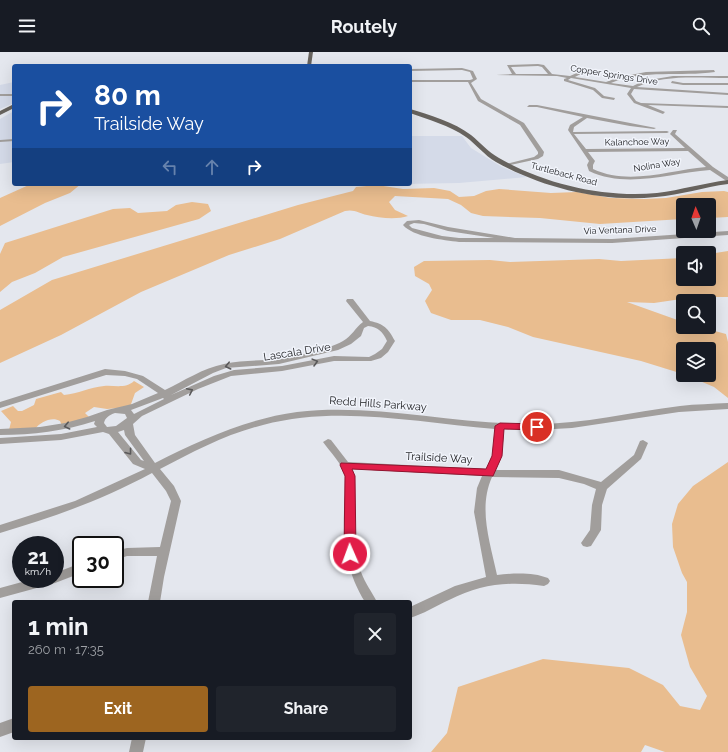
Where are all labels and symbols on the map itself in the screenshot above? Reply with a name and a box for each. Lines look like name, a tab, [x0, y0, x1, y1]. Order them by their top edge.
street label: Copper Springs Drive	[570, 63, 659, 87]
street label: Kalanchoe Way	[605, 136, 670, 148]
street label: Nolina Way	[633, 156, 681, 174]
street label: Turtleback Road	[530, 160, 599, 188]
north arrow	[676, 198, 716, 238]
street label: Via Ventana Drive	[583, 224, 657, 236]
street label: Lascala Drive	[263, 340, 332, 364]
one-way arrow	[312, 358, 318, 366]
one-way arrow	[224, 362, 231, 370]
one-way arrow	[186, 388, 193, 396]
street label: Redd Hills Parkway	[329, 394, 427, 414]
pin	[520, 410, 554, 444]
one-way arrow	[64, 422, 71, 430]
one-way arrow	[125, 448, 132, 455]
street label: Trailside Way	[405, 450, 473, 466]
position arrow	[329, 533, 371, 575]
speed limit sign: 30	[72, 536, 124, 588]

